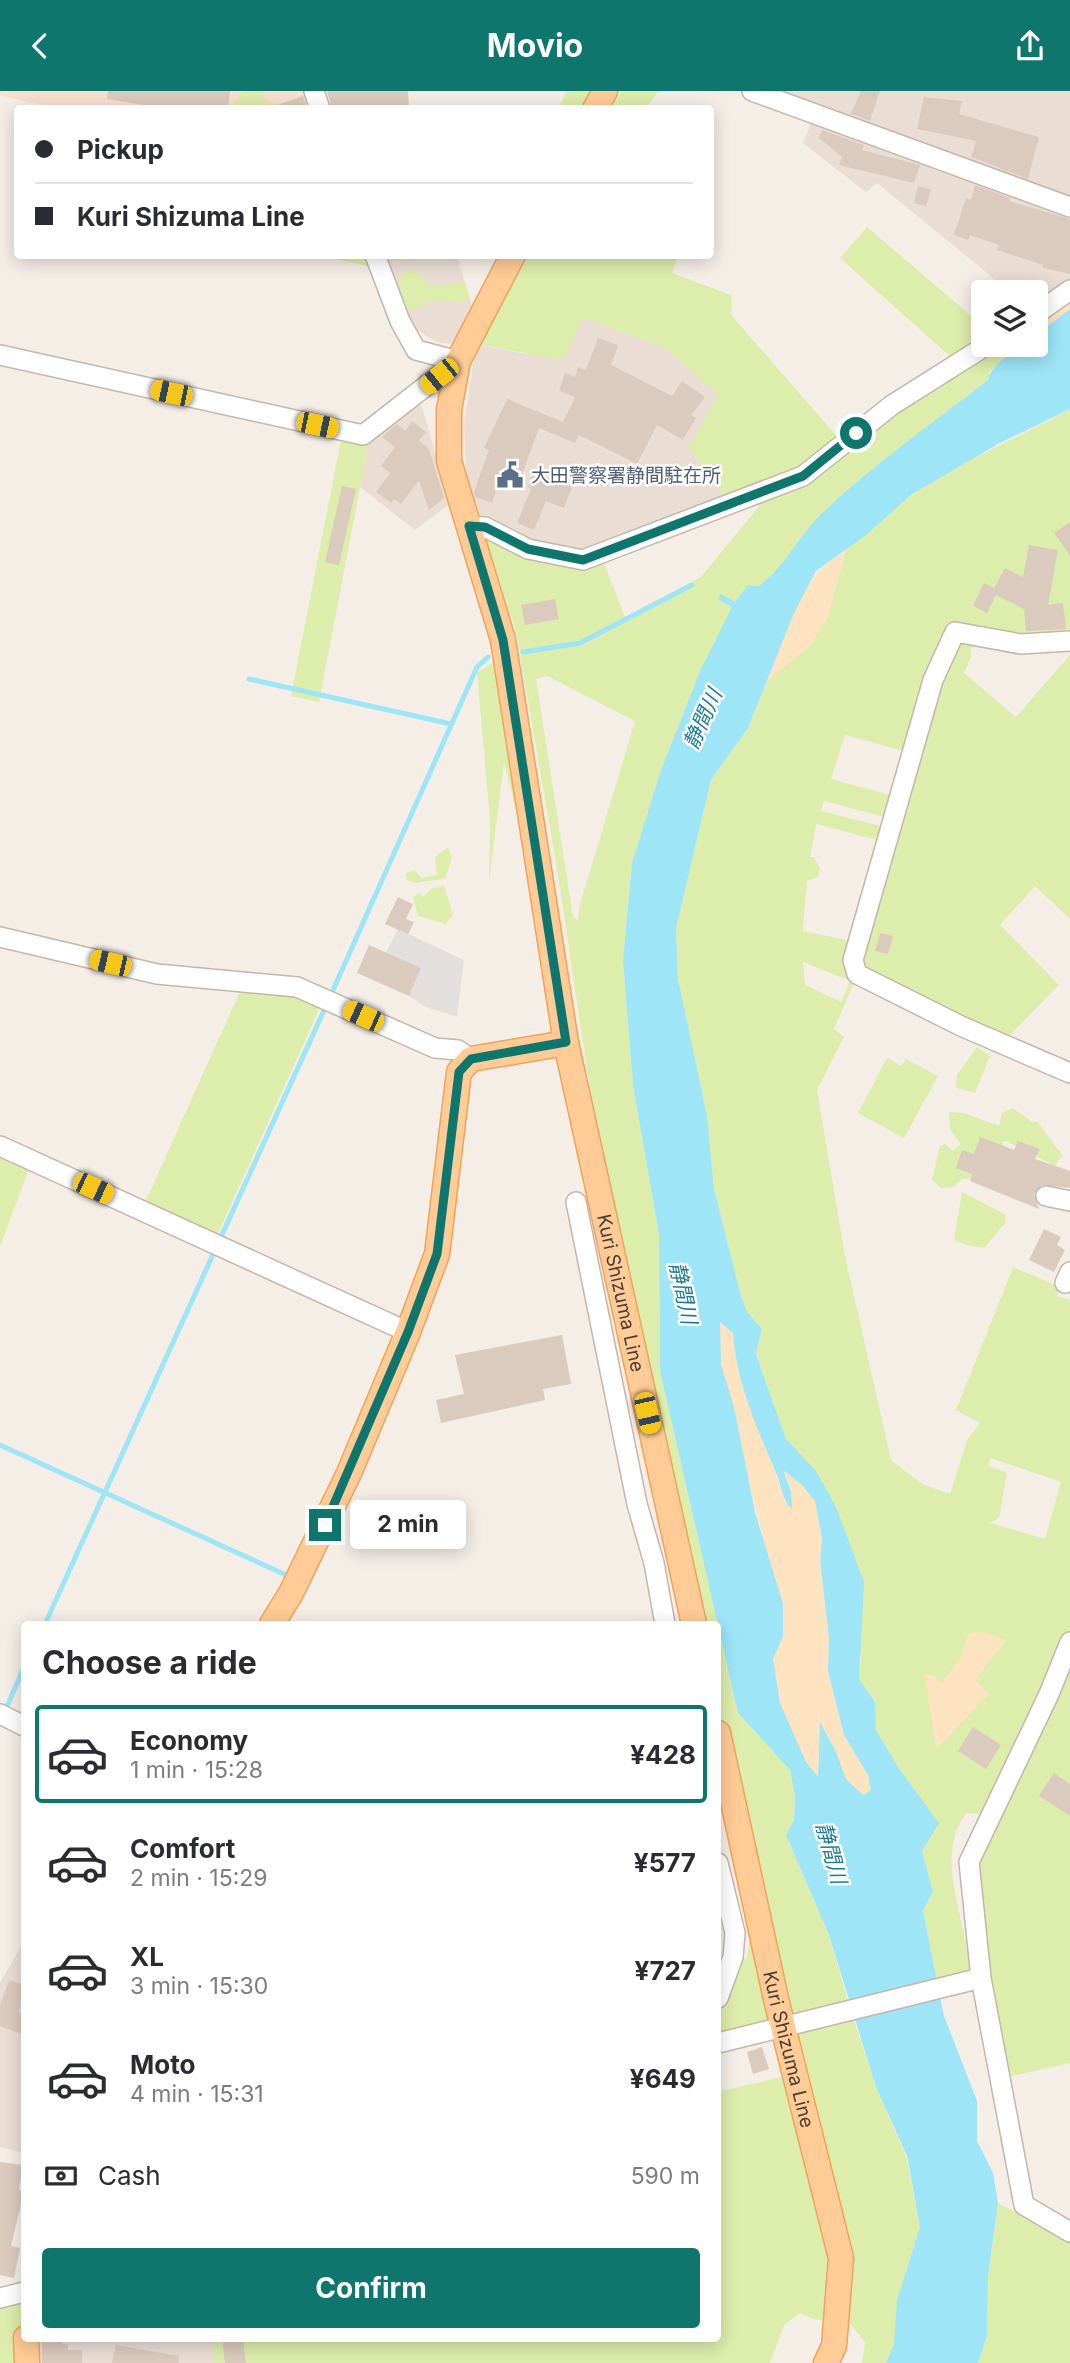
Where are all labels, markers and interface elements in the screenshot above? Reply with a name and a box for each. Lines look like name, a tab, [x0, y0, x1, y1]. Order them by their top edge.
text: Movio	[487, 26, 583, 65]
icon: back	[21, 27, 59, 65]
icon: share	[1011, 27, 1049, 65]
text: Pickup	[77, 134, 164, 165]
text: Kuri Shizuma Line	[77, 201, 305, 232]
map controls	[971, 280, 1048, 357]
button: layers	[971, 280, 1048, 357]
car	[417, 355, 462, 397]
car	[149, 378, 194, 408]
car	[295, 410, 340, 440]
route start	[840, 417, 872, 449]
public building icon: 大田警察署静間駐在所	[495, 460, 525, 490]
place label: 大田警察署静間駐在所	[531, 464, 721, 487]
water label: 静間川	[678, 683, 728, 753]
car	[88, 948, 133, 978]
car	[340, 998, 387, 1034]
car	[70, 1170, 117, 1206]
street label: Kuri Shizuma Line	[592, 1212, 649, 1374]
water label: 静間川	[665, 1259, 703, 1328]
car	[633, 1390, 662, 1436]
callout: 2 min	[350, 1501, 465, 1549]
route end	[309, 1509, 341, 1541]
text: 2 min	[377, 1510, 439, 1538]
text: Choose a ride	[42, 1643, 257, 1682]
icon: car	[46, 1723, 109, 1786]
text: Economy	[130, 1725, 248, 1756]
text: ¥428	[630, 1739, 696, 1770]
text: 1 min · 15:28	[130, 1756, 263, 1784]
water label: 静間川	[811, 1819, 852, 1888]
icon: car	[46, 1831, 109, 1894]
text: Comfort	[130, 1833, 235, 1864]
text: ¥577	[634, 1847, 696, 1878]
text: 2 min · 15:29	[130, 1864, 268, 1892]
icon: car	[46, 1939, 109, 2002]
text: XL	[130, 1941, 164, 1972]
text: ¥727	[635, 1955, 696, 1986]
street label: Kuri Shizuma Line	[758, 1969, 819, 2130]
text: 3 min · 15:30	[130, 1972, 268, 2000]
icon: car	[46, 2047, 109, 2110]
text: Moto	[130, 2049, 195, 2080]
text: ¥649	[630, 2063, 696, 2094]
text: 4 min · 15:31	[130, 2080, 264, 2108]
icon: cash	[42, 2157, 80, 2195]
text: Cash	[98, 2160, 161, 2191]
text: 590 m	[631, 2162, 700, 2190]
button: Confirm	[42, 2248, 700, 2328]

